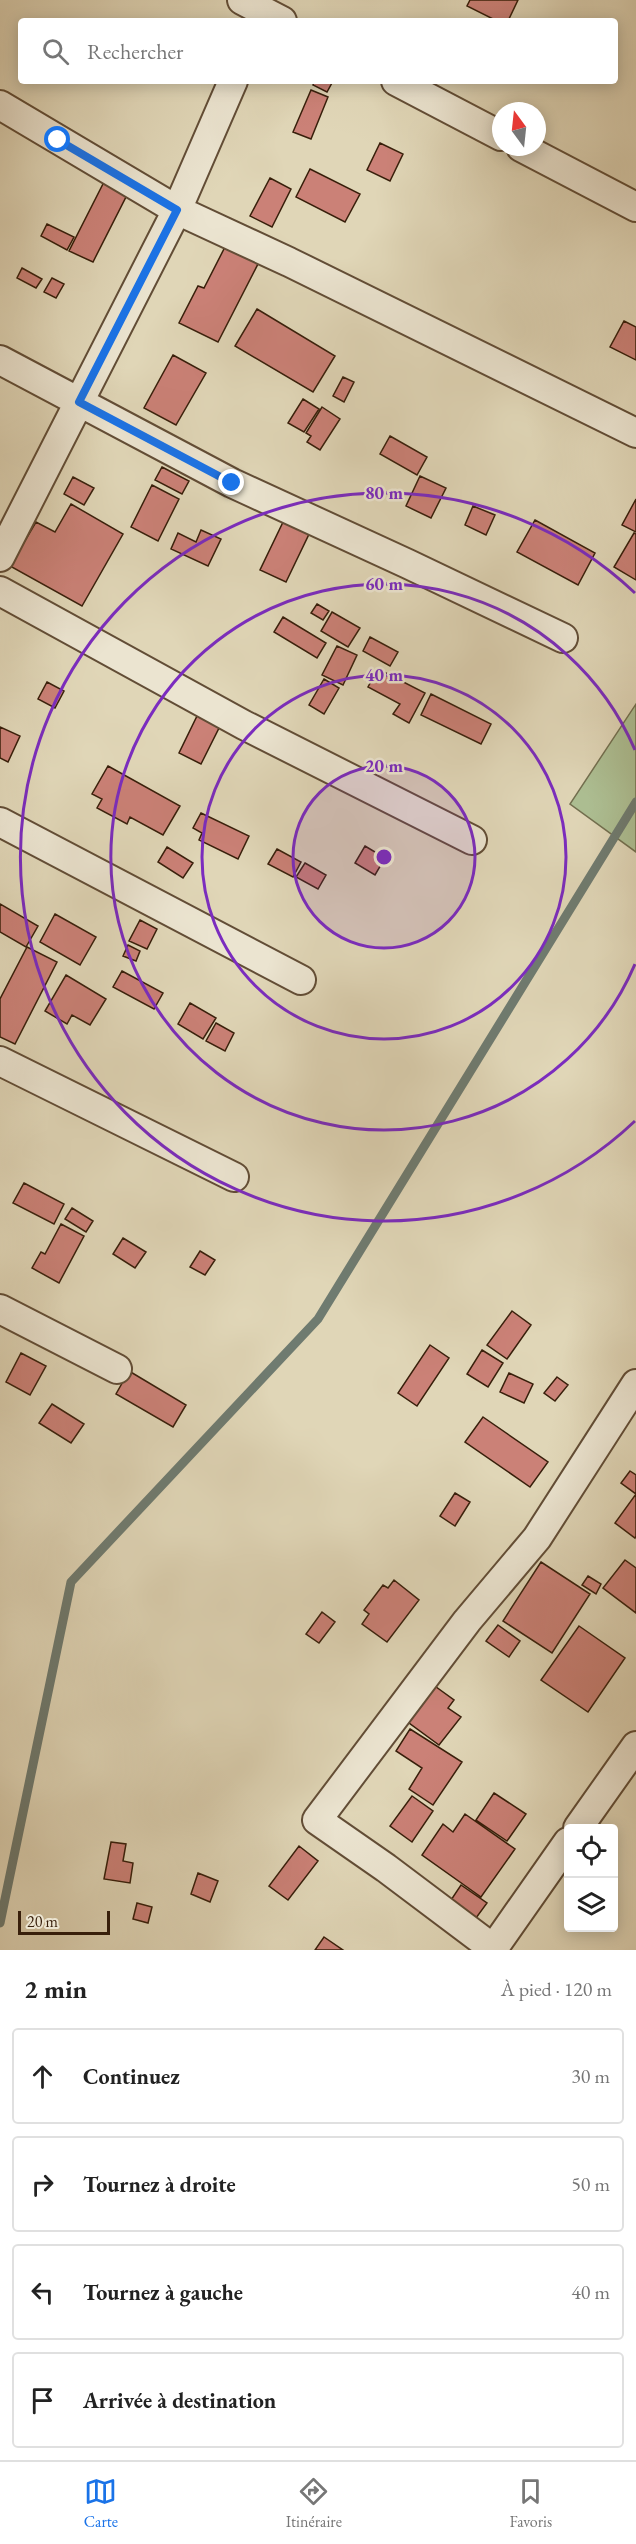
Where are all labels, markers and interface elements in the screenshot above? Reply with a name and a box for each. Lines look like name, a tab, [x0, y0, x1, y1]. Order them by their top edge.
search box	[18, 18, 618, 84]
icon: search	[39, 35, 72, 68]
text: Rechercher	[87, 37, 183, 66]
north arrow	[492, 102, 546, 156]
route start	[44, 126, 70, 152]
route end	[218, 469, 244, 495]
text: 80 m	[365, 481, 403, 504]
text: 60 m	[365, 572, 403, 595]
text: 40 m	[365, 663, 403, 686]
text: 20 m	[365, 754, 403, 777]
centre of rings	[374, 847, 394, 867]
map controls	[564, 1824, 618, 1932]
button: locate	[564, 1824, 618, 1878]
button: layers	[564, 1878, 618, 1932]
scale bar	[18, 1908, 110, 1936]
text: 20 m	[27, 1911, 58, 1932]
text: 2 min	[24, 1972, 87, 2006]
text: À pied · 120 m	[501, 1976, 612, 2002]
icon: ahead	[26, 2060, 59, 2093]
text: Continuez	[83, 2062, 180, 2091]
text: 30 m	[571, 2063, 610, 2089]
icon: right	[26, 2168, 59, 2201]
text: Tournez à droite	[83, 2170, 236, 2199]
text: 50 m	[571, 2171, 610, 2197]
icon: left	[26, 2276, 59, 2309]
text: Tournez à gauche	[83, 2278, 243, 2307]
text: 40 m	[571, 2279, 610, 2305]
icon: arrive	[26, 2384, 59, 2417]
text: Arrivée à destination	[83, 2386, 276, 2415]
tab: Carte	[84, 2475, 118, 2532]
tab: Itinéraire	[286, 2475, 342, 2532]
tab: Favoris	[509, 2475, 552, 2532]

